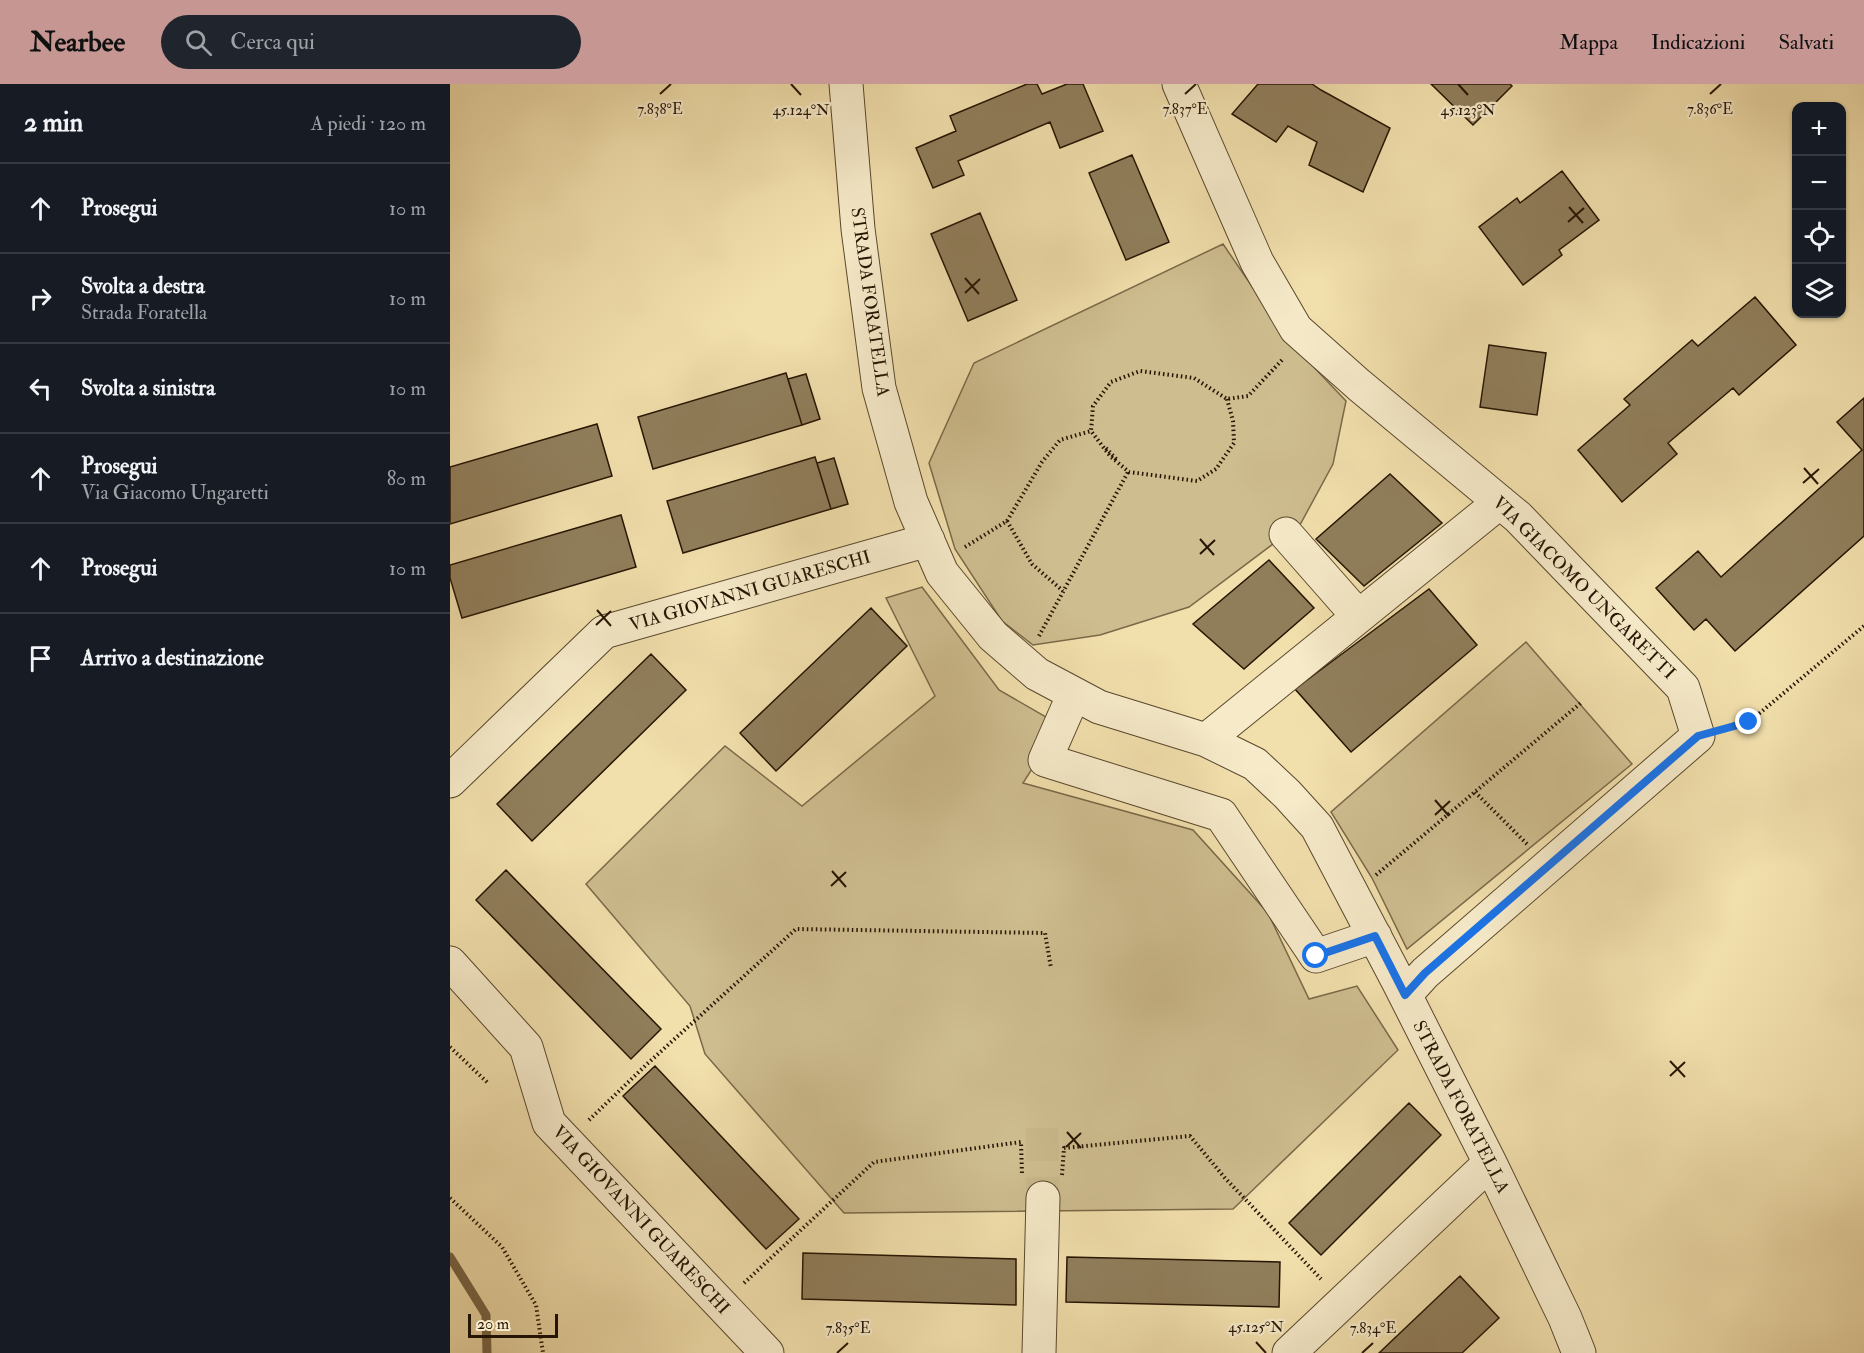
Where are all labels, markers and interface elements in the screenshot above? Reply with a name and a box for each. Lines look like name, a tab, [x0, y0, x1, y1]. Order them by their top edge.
search box	[161, 15, 581, 69]
text: Nearbee	[30, 25, 125, 60]
icon: search	[182, 26, 215, 59]
text: Cerca qui	[230, 28, 315, 56]
text: Mappa	[1559, 29, 1618, 56]
text: Indicazioni	[1651, 29, 1745, 56]
text: Salvati	[1778, 29, 1834, 56]
text: 7.838°E	[637, 100, 683, 119]
text: 7.837°E	[1162, 100, 1208, 119]
text: 7.836°E	[1687, 100, 1733, 119]
text: 45.124°N	[772, 101, 830, 120]
text: 45.123°N	[1441, 101, 1496, 120]
map controls	[1792, 102, 1846, 318]
button: +	[1792, 102, 1846, 156]
text: 2 min	[24, 107, 83, 139]
text: A piedi · 120 m	[311, 111, 426, 136]
button: −	[1792, 156, 1846, 210]
icon: ahead	[24, 192, 57, 225]
text: Prosegui	[81, 194, 157, 222]
text: 10 m	[389, 196, 426, 221]
street label: STRADA FORATELLA	[845, 206, 895, 399]
button: locate	[1792, 210, 1846, 264]
button: layers	[1792, 264, 1846, 318]
text: Svolta a destra	[81, 272, 205, 300]
icon: right	[24, 282, 57, 315]
text: 10 m	[389, 286, 426, 311]
text: Strada Foratella	[81, 300, 207, 325]
icon: left	[24, 372, 57, 405]
text: Svolta a sinistra	[81, 374, 215, 402]
text: 10 m	[389, 376, 426, 401]
text: Prosegui	[81, 452, 157, 480]
icon: ahead	[24, 462, 57, 495]
text: 80 m	[387, 466, 426, 491]
text: Via Giacomo Ungaretti	[81, 480, 269, 505]
street label: VIA GIACOMO UNGARETTI	[1488, 492, 1680, 684]
street label: VIA GIOVANNI GUARESCHI	[627, 545, 873, 637]
icon: ahead	[24, 552, 57, 585]
text: Prosegui	[81, 554, 157, 582]
text: 10 m	[389, 556, 426, 581]
icon: arrive	[24, 642, 57, 675]
text: Arrivo a destinazione	[81, 644, 264, 672]
route end	[1735, 708, 1761, 734]
route start	[1302, 942, 1328, 968]
street label: STRADA FORATELLA	[1407, 1017, 1515, 1198]
street label: VIA GIOVANNI GUARESCHI	[547, 1121, 735, 1319]
scale bar	[468, 1311, 558, 1338]
text: 20 m	[477, 1314, 509, 1334]
text: 45.125°N	[1228, 1318, 1284, 1337]
text: 7.835°E	[826, 1319, 871, 1338]
text: 7.834°E	[1350, 1319, 1396, 1338]

